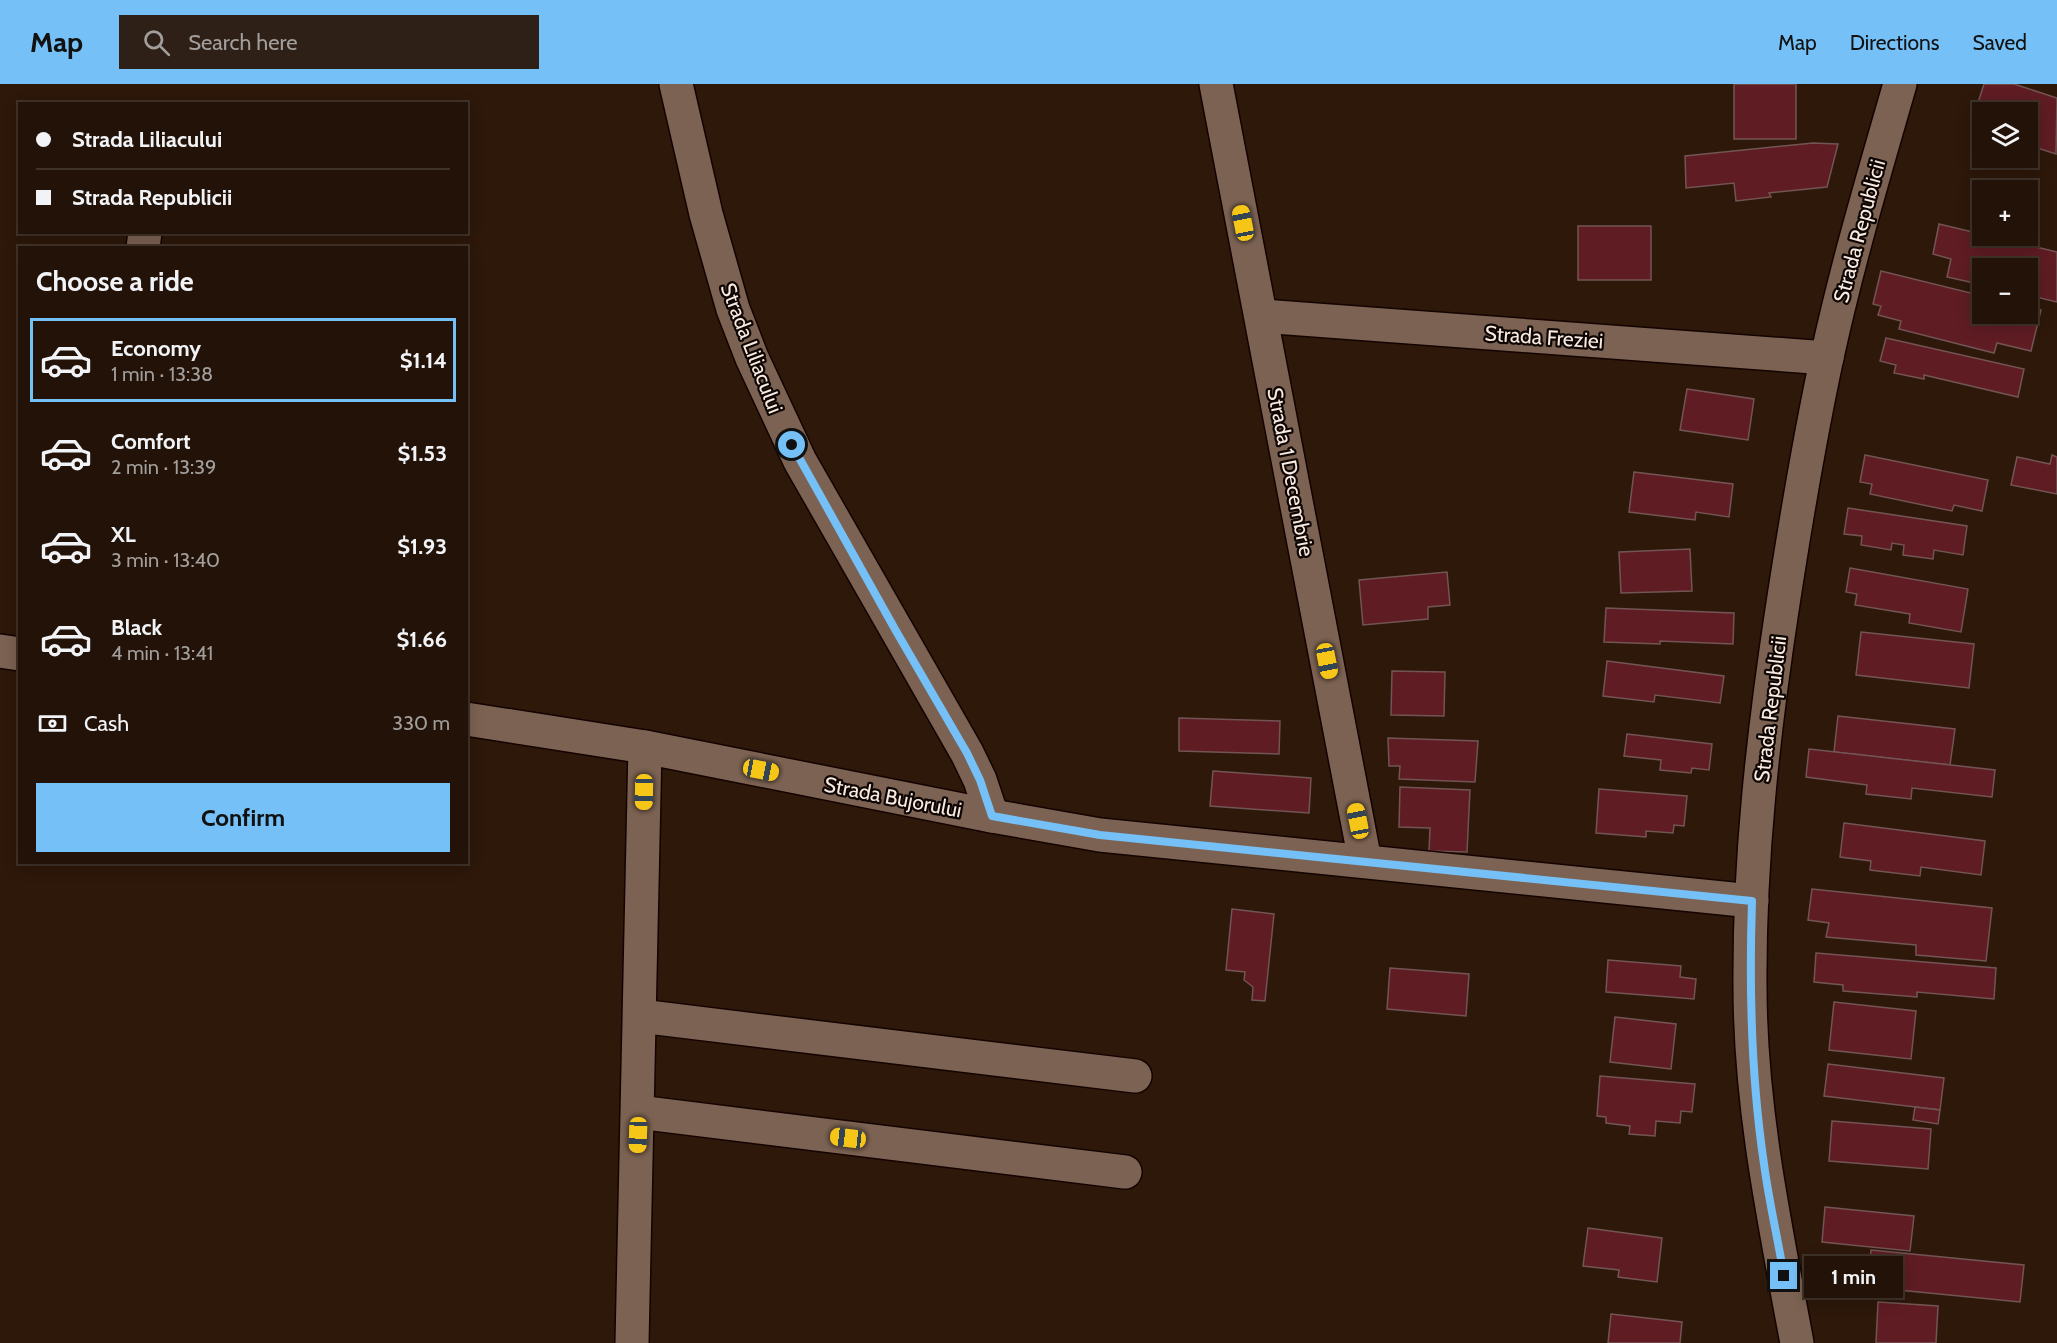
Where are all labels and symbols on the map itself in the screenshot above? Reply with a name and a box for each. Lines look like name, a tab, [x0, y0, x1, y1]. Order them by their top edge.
street label: Strada Republicii	[1828, 157, 1890, 305]
car	[1231, 204, 1255, 242]
street label: Strada Liliacului	[716, 279, 788, 417]
street label: Strada Freziei	[1484, 320, 1604, 354]
street label: Strada 1 Decembrie	[1262, 385, 1320, 559]
route start	[778, 431, 805, 458]
street label: Strada Republicii	[1749, 634, 1791, 784]
car	[1315, 642, 1339, 680]
car	[742, 758, 780, 782]
street label: Strada Bujorului	[822, 771, 964, 824]
car	[635, 774, 653, 810]
car	[1346, 802, 1370, 840]
car	[628, 1117, 648, 1153]
car	[829, 1127, 867, 1149]
callout: 1 min	[1805, 1255, 1904, 1297]
route end	[1770, 1262, 1797, 1289]

